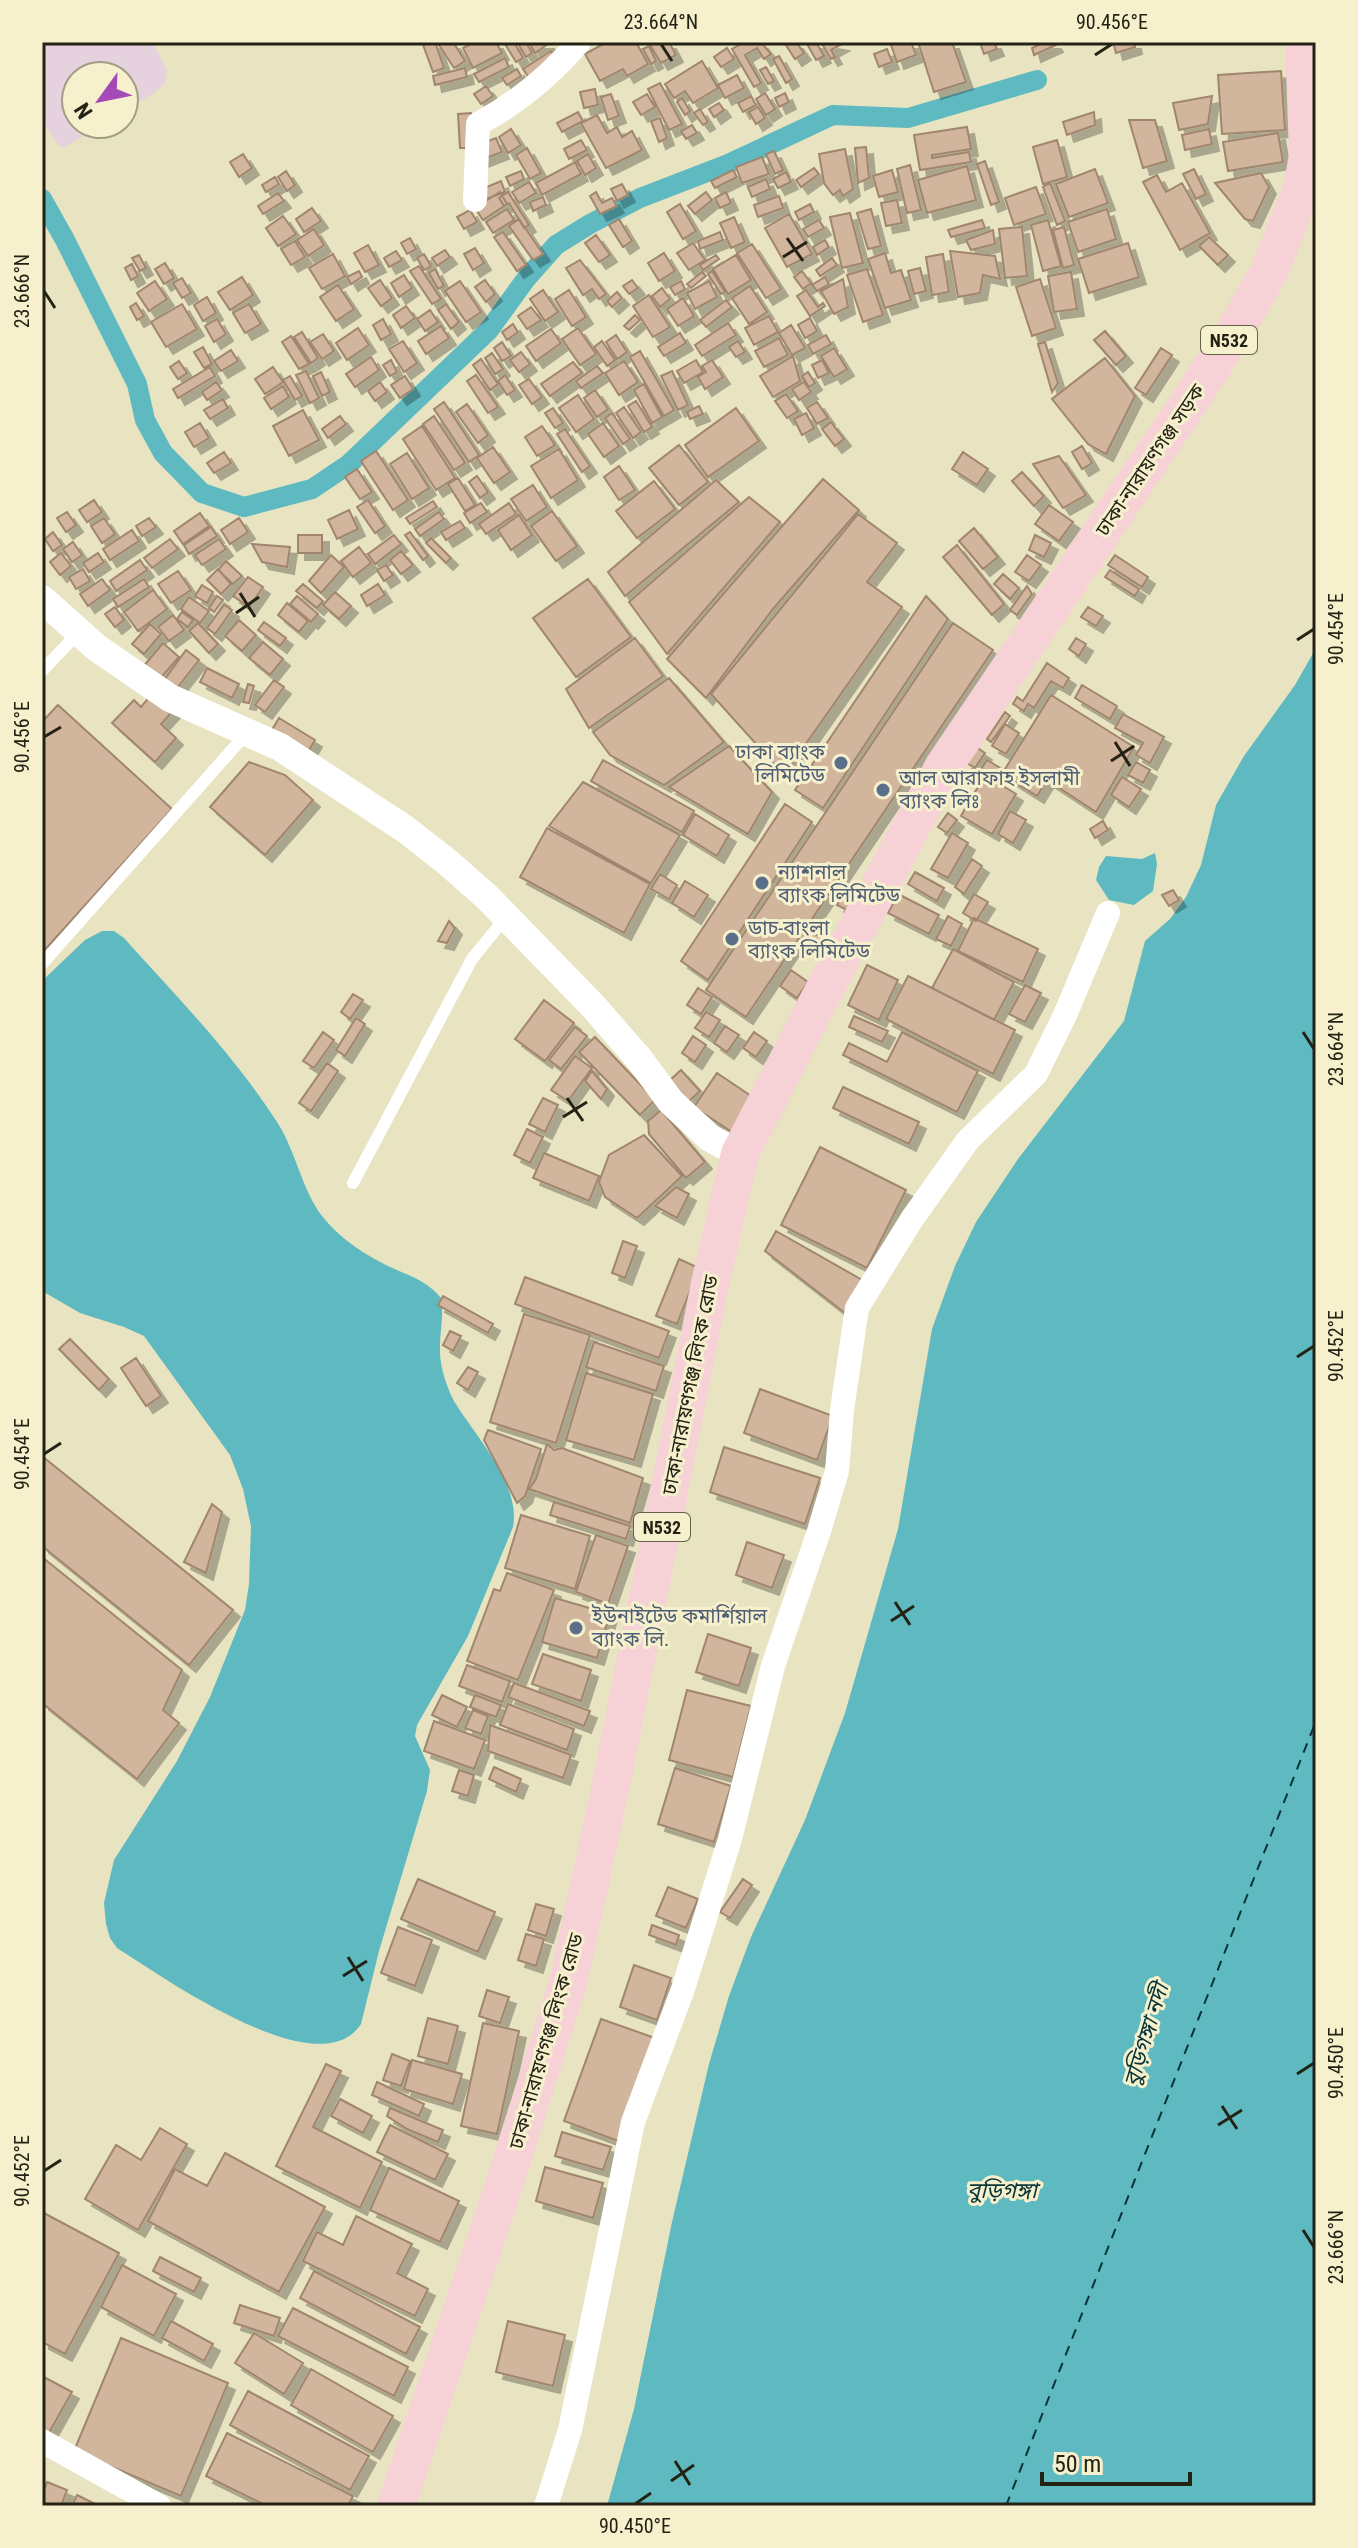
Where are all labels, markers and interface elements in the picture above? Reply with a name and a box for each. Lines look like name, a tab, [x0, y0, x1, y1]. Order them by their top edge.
text: 23.664°N	[624, 10, 698, 34]
text: 90.456°E	[1076, 10, 1148, 34]
north arrow	[60, 60, 140, 140]
text: N	[69, 98, 98, 123]
text: 23.666°N	[10, 254, 34, 328]
road number: N532	[1201, 326, 1257, 354]
street label: ঢাকা-নারায়ণগঞ্জ সড়ক	[1090, 379, 1210, 541]
text: 90.454°E	[1324, 593, 1348, 665]
text: 90.456°E	[10, 701, 34, 773]
place label: ঢাকা ব্যাংক লিমিটেড	[734, 740, 826, 787]
marker: ঢাকা ব্যাংক লিমিটেড	[832, 754, 850, 772]
place label: আল আরাফাহ ইসলামী ব্যাংক লিঃ	[898, 766, 1080, 813]
marker: আল আরাফাহ ইসলামী ব্যাংক লিঃ	[874, 781, 892, 799]
place label: ন্যাশনাল ব্যাংক লিমিটেড	[777, 860, 901, 907]
marker: ন্যাশনাল ব্যাংক লিমিটেড	[753, 874, 771, 892]
place label: ডাচ-বাংলা ব্যাংক লিমিটেড	[747, 916, 871, 963]
marker: ডাচ-বাংলা ব্যাংক লিমিটেড	[723, 930, 741, 948]
text: 23.664°N	[1324, 1012, 1348, 1086]
street label: ঢাকা-নারায়ণগঞ্জ লিংক রোড	[657, 1272, 723, 1498]
text: 90.452°E	[1324, 1310, 1348, 1382]
text: 90.454°E	[10, 1418, 34, 1490]
road number: N532	[634, 1513, 690, 1541]
place label: ইউনাইটেড কমার্শিয়াল ব্যাংক লি.	[591, 1603, 767, 1651]
marker: ইউনাইটেড কমার্শিয়াল ব্যাংক লি.	[567, 1619, 585, 1637]
street label: ঢাকা-নারায়ণগঞ্জ লিংক রোড	[503, 1930, 588, 2153]
water label: বুড়িগঙ্গা নদী	[1119, 1977, 1176, 2090]
text: 90.450°E	[1324, 2027, 1348, 2099]
text: 90.452°E	[10, 2135, 34, 2207]
water label: বুড়িগঙ্গা	[967, 2178, 1041, 2204]
text: 23.666°N	[1324, 2210, 1348, 2284]
scale bar	[1042, 2436, 1190, 2486]
text: 50 m	[1054, 2450, 1101, 2478]
text: 90.450°E	[599, 2514, 671, 2538]

